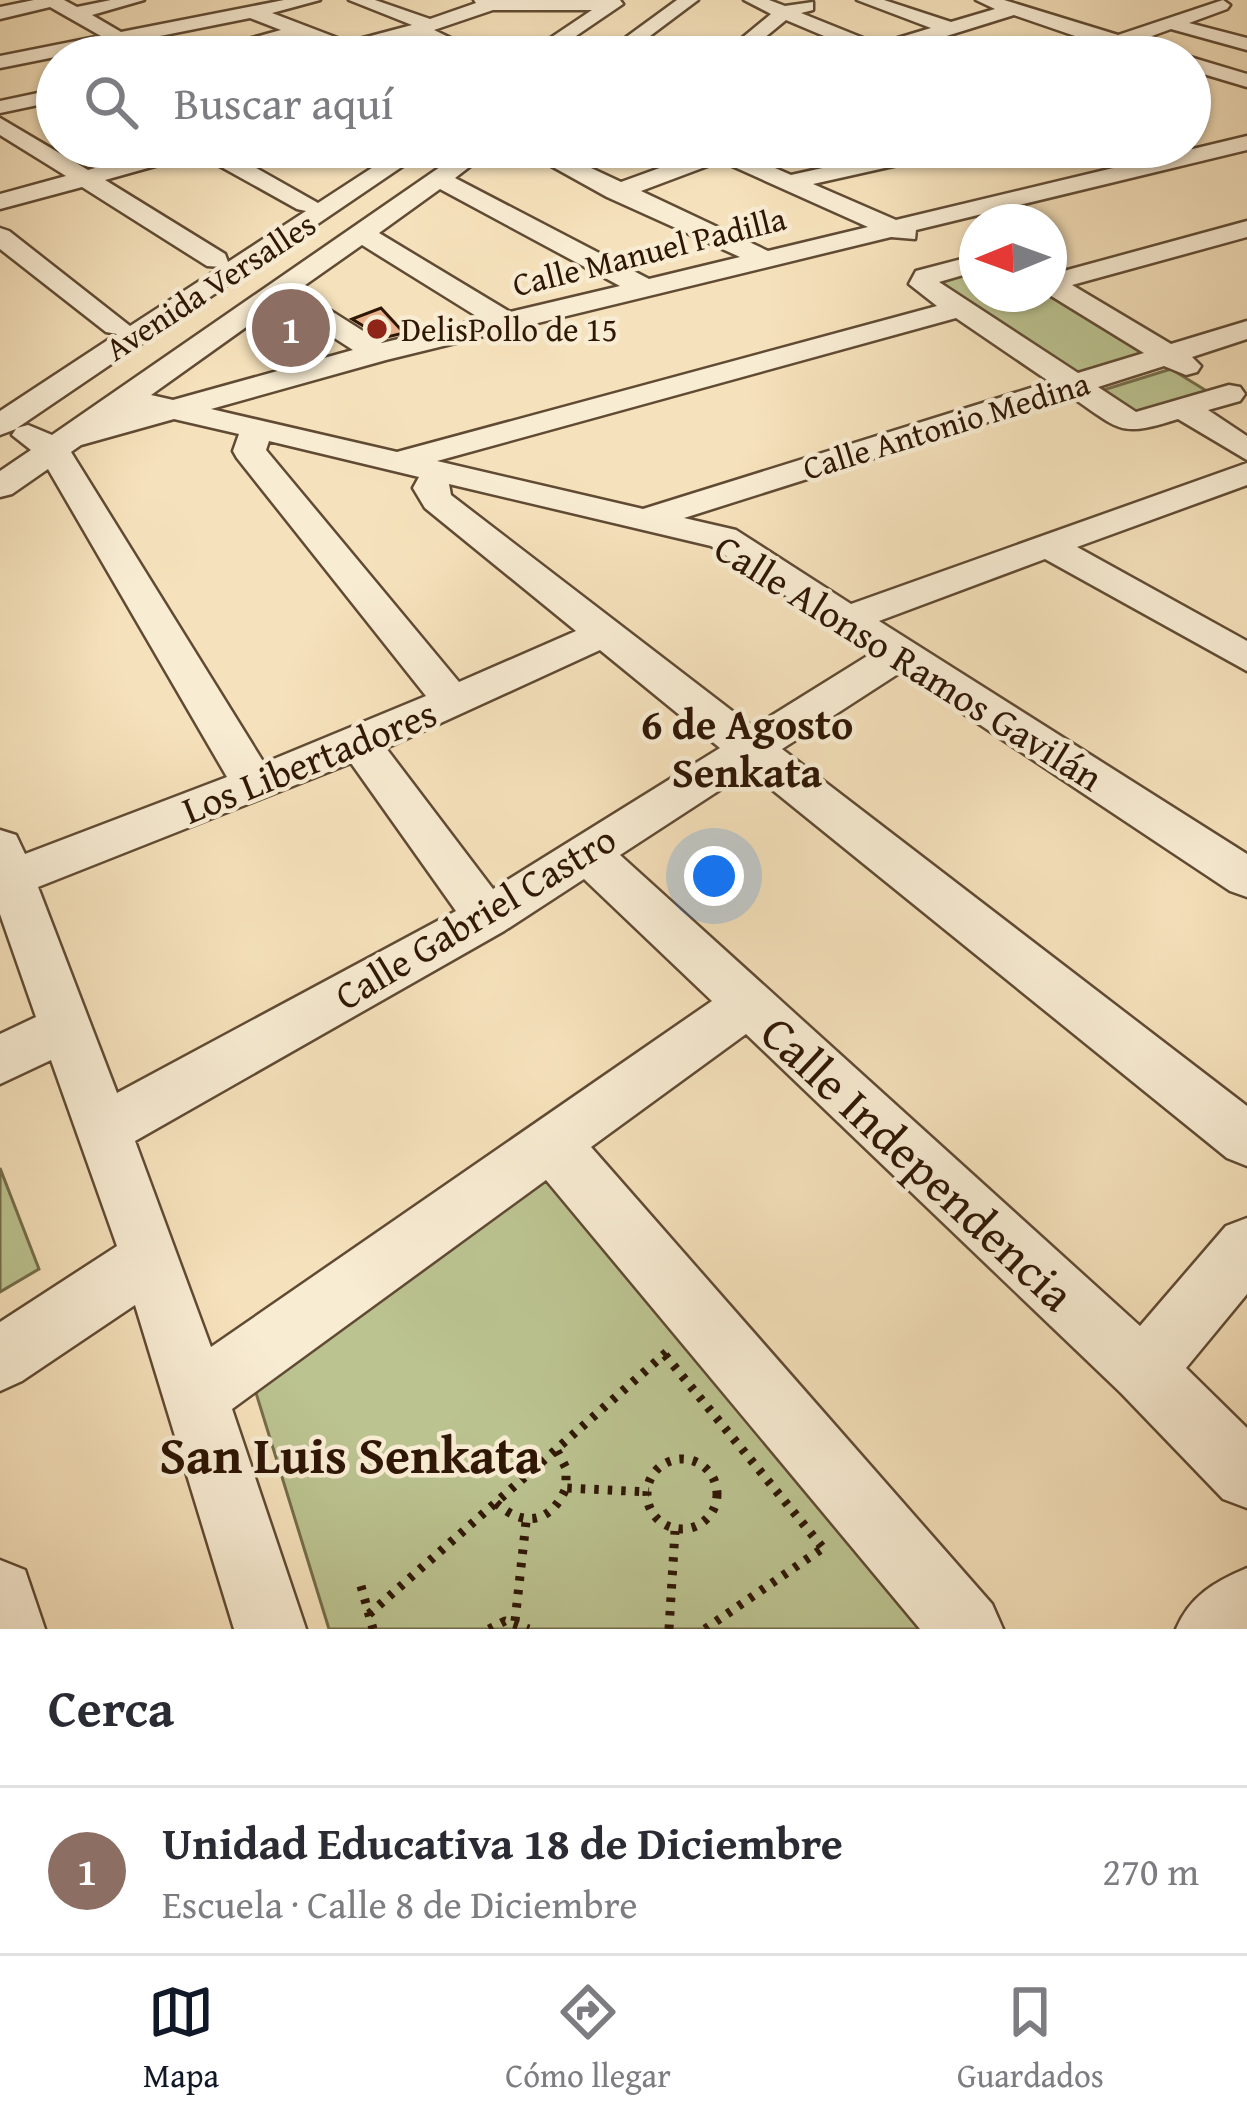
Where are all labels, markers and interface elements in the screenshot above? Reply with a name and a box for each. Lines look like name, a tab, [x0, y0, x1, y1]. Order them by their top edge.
search box	[36, 36, 1211, 168]
icon: search	[78, 69, 144, 135]
text: Buscar aquí	[174, 70, 393, 135]
street label: Calle Manuel Padilla	[507, 194, 791, 308]
street label: Avenida Versalles	[95, 200, 325, 372]
north arrow	[959, 204, 1067, 312]
pin: 1	[252, 283, 330, 373]
place label: DelisPollo de 15	[401, 305, 618, 353]
marker: DelisPollo de 15	[364, 316, 390, 342]
street label: Calle Antonio Medina	[797, 358, 1096, 491]
street label: Calle Alonso Ramos Gavilán	[704, 519, 1114, 804]
street label: Los Libertadores	[173, 684, 445, 837]
district label: 6 de Agosto Senkata	[641, 693, 853, 802]
street label: Calle Gabriel Castro	[323, 810, 626, 1023]
your location	[684, 846, 744, 906]
street label: Calle Independencia	[745, 998, 1091, 1327]
district label: San Luis Senkata	[159, 1417, 542, 1492]
text: Cerca	[48, 1670, 174, 1745]
text: Unidad Educativa 18 de Diciembre	[162, 1810, 843, 1875]
text: 1	[77, 1842, 97, 1899]
text: 270 m	[1102, 1842, 1199, 1899]
text: Escuela · Calle 8 de Diciembre	[162, 1875, 637, 1932]
tab: Mapa	[143, 1979, 219, 2099]
tab: Cómo llegar	[505, 1979, 671, 2099]
tab: Guardados	[957, 1979, 1104, 2099]

